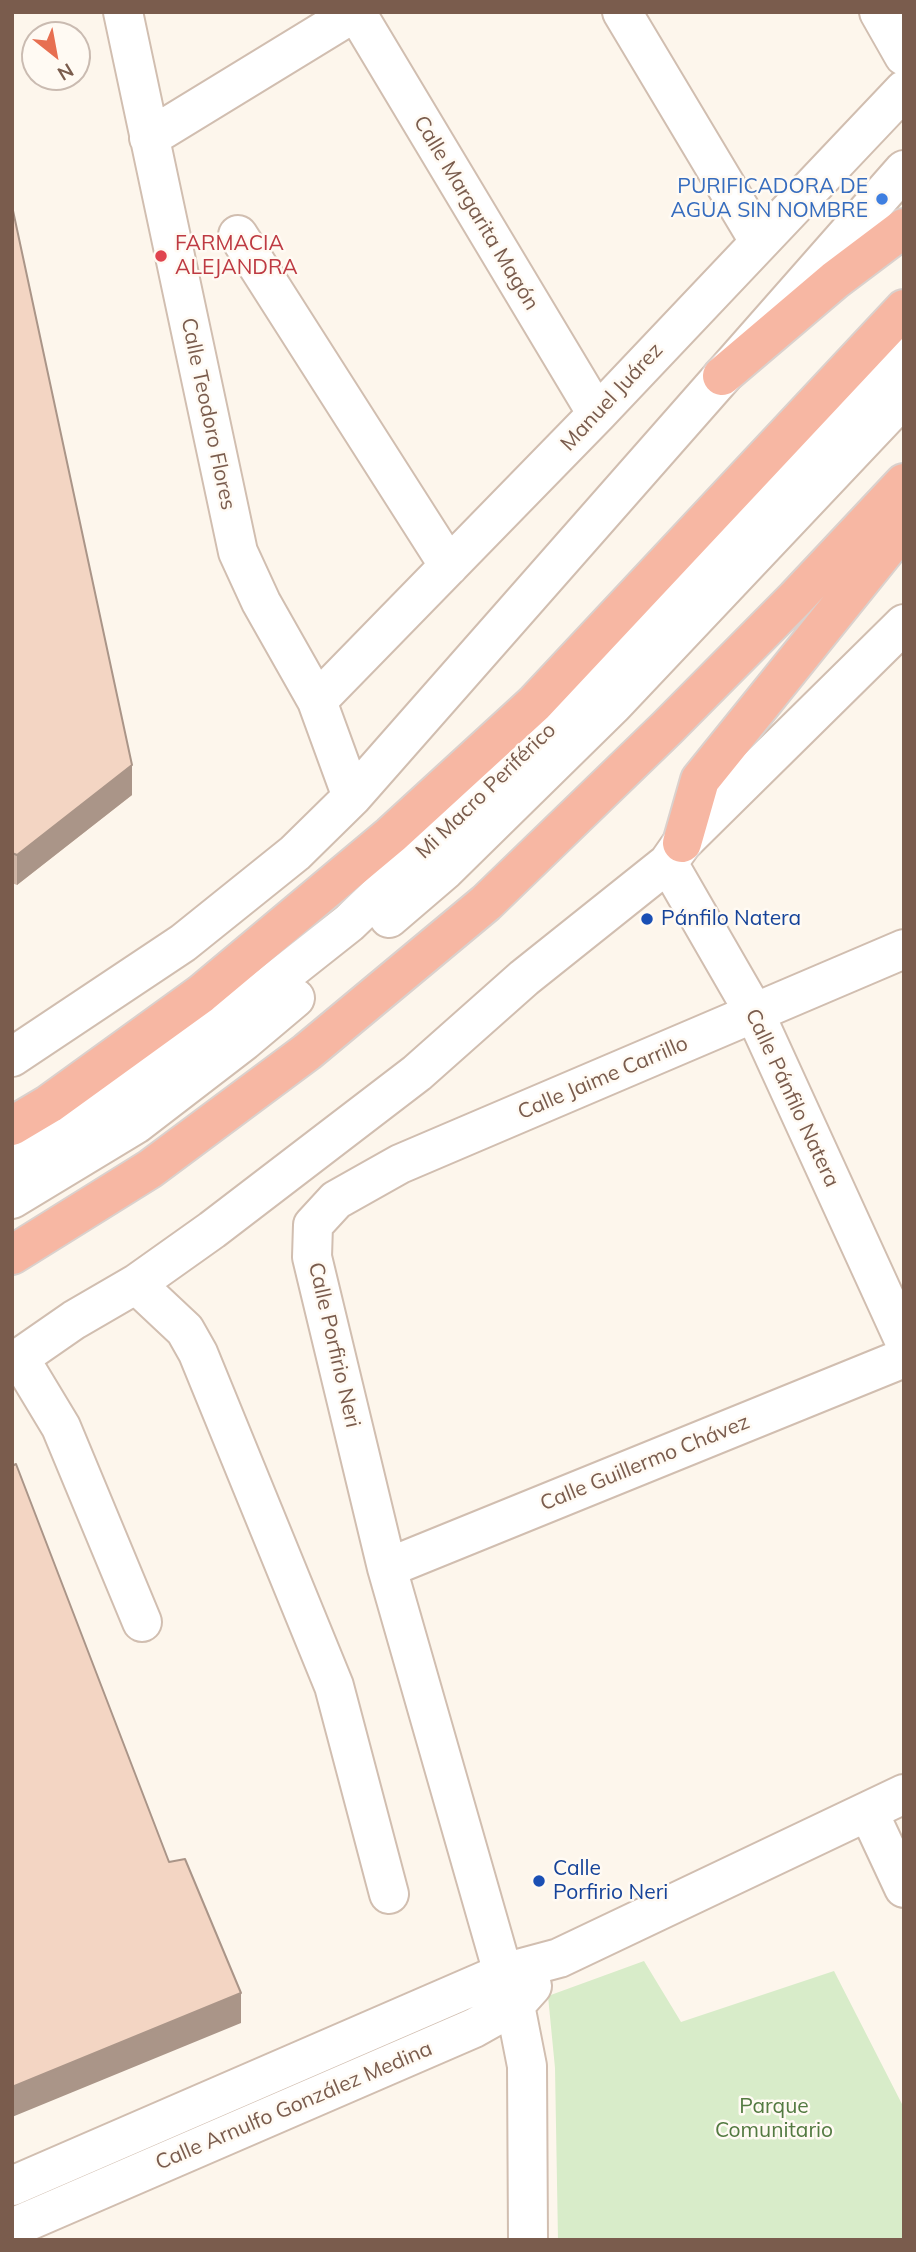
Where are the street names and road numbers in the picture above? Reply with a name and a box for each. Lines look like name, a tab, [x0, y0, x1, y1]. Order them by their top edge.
street label: Calle Margarita Magón	[408, 111, 544, 315]
street label: Calle Teodoro Flores	[175, 316, 241, 512]
street label: Manuel Juárez	[556, 338, 668, 456]
street label: Mi Macro Periférico	[411, 718, 561, 864]
street label: Calle Pánfilo Natera	[740, 1005, 844, 1191]
street label: Calle Jaime Carrillo	[514, 1031, 692, 1125]
street label: Calle Porfirio Neri	[303, 1260, 365, 1430]
street label: Calle Guillermo Chávez	[537, 1409, 753, 1517]
street label: Calle Arnulfo González Medina	[152, 2036, 436, 2176]

